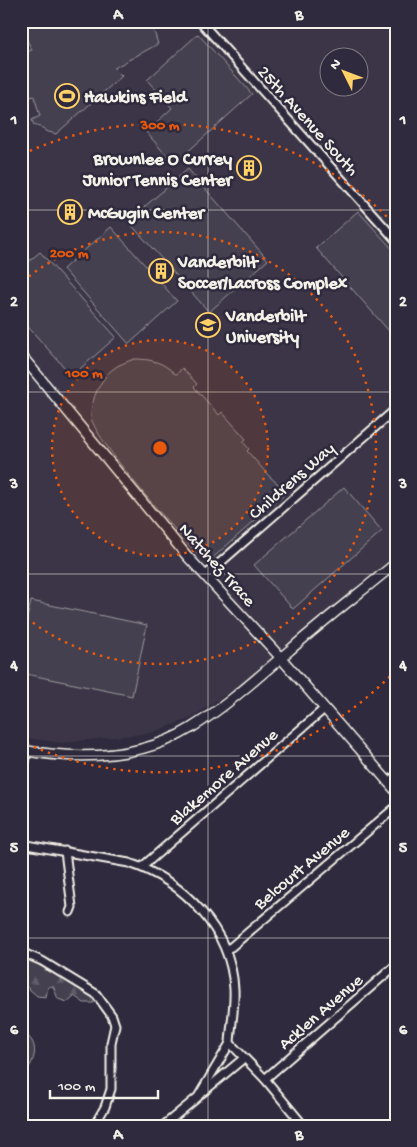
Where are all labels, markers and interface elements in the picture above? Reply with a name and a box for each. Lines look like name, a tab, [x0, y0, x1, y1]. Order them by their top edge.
text: A	[112, 7, 124, 26]
text: B	[294, 7, 304, 26]
north arrow	[320, 48, 370, 98]
text: N	[327, 56, 346, 74]
street label: 25th Avenue South	[252, 62, 362, 181]
sports icon: Hawkins Field	[54, 83, 80, 109]
place label: Hawkins Field	[84, 88, 189, 109]
text: 1	[10, 112, 17, 131]
text: 1	[399, 112, 406, 131]
text: 300 m	[139, 117, 180, 135]
place label: Brownlee O Currey Junior Tennis Center	[82, 150, 235, 192]
building icon: Brownlee O Currey Junior Tennis Center	[236, 155, 262, 181]
building icon: McGugin Center	[57, 199, 83, 225]
place label: McGugin Center	[88, 204, 207, 225]
text: 200 m	[50, 245, 89, 263]
place label: Vanderbilt Soccer/Lacross Complex	[177, 253, 348, 295]
building icon: Vanderbilt Soccer/Lacross Complex	[148, 258, 174, 284]
text: 2	[10, 294, 18, 313]
text: 2	[399, 294, 407, 313]
place label: Vanderbilt University	[225, 307, 307, 349]
school or university icon: Vanderbilt University	[195, 312, 221, 338]
text: 100 m	[64, 365, 103, 383]
centre of rings	[151, 439, 169, 457]
street label: Childrens Way	[245, 439, 340, 525]
text: 3	[9, 476, 18, 495]
text: 3	[398, 476, 407, 495]
street label: Natchez Trace	[173, 520, 260, 612]
text: 4	[9, 658, 18, 677]
text: 4	[398, 658, 407, 677]
street label: Blakemore Avenue	[165, 725, 284, 831]
street label: Belcourt Avenue	[250, 822, 355, 916]
text: 5	[10, 840, 19, 859]
text: 5	[399, 840, 408, 859]
street label: Acklen Avenue	[275, 970, 369, 1055]
text: 6	[10, 1022, 19, 1041]
text: 6	[399, 1022, 408, 1041]
scale bar	[50, 1067, 158, 1099]
text: 100 m	[57, 1078, 96, 1096]
text: A	[112, 1127, 124, 1146]
text: B	[294, 1127, 304, 1146]

